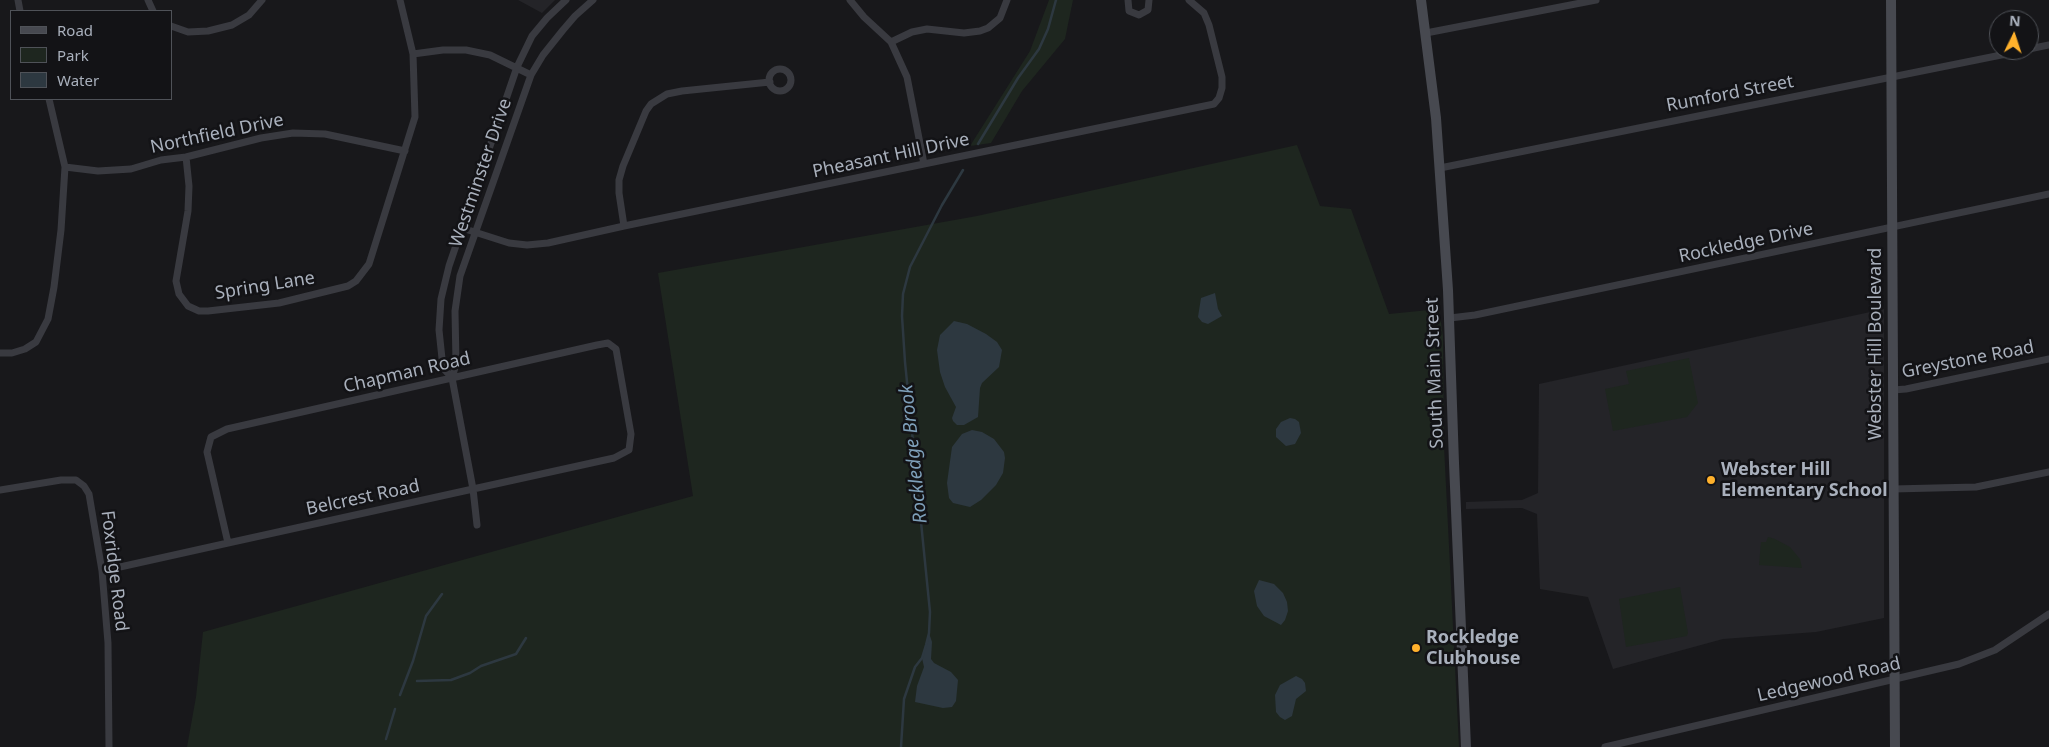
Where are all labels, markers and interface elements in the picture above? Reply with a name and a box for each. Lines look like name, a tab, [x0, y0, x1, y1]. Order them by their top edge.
legend	[10, 10, 172, 100]
north arrow	[1989, 10, 2039, 60]
text: N	[2009, 11, 2021, 30]
text: Road	[57, 20, 93, 40]
text: Park	[57, 45, 89, 65]
text: Water	[57, 70, 99, 90]
street label: Rumford Street	[1664, 71, 1796, 117]
street label: Westminster Drive	[445, 96, 517, 250]
street label: Northfield Drive	[148, 109, 286, 159]
street label: Pheasant Hill Drive	[811, 129, 971, 183]
street label: Rockledge Drive	[1677, 218, 1815, 268]
street label: Webster Hill Boulevard	[1865, 248, 1887, 440]
street label: Spring Lane	[214, 267, 316, 305]
street label: South Main Street	[1422, 297, 1448, 449]
street label: Greystone Road	[1900, 337, 2036, 383]
street label: Chapman Road	[341, 348, 473, 398]
water label: Rockledge Brook	[895, 383, 933, 525]
place label: Webster Hill Elementary School	[1721, 459, 1888, 502]
marker: Webster Hill Elementary School	[1705, 474, 1717, 486]
street label: Belcrest Road	[304, 475, 422, 521]
street label: Foxridge Road	[96, 509, 132, 633]
place label: Rockledge Clubhouse	[1426, 627, 1520, 670]
marker: Rockledge Clubhouse	[1410, 642, 1422, 654]
street label: Ledgewood Road	[1755, 653, 1903, 707]

